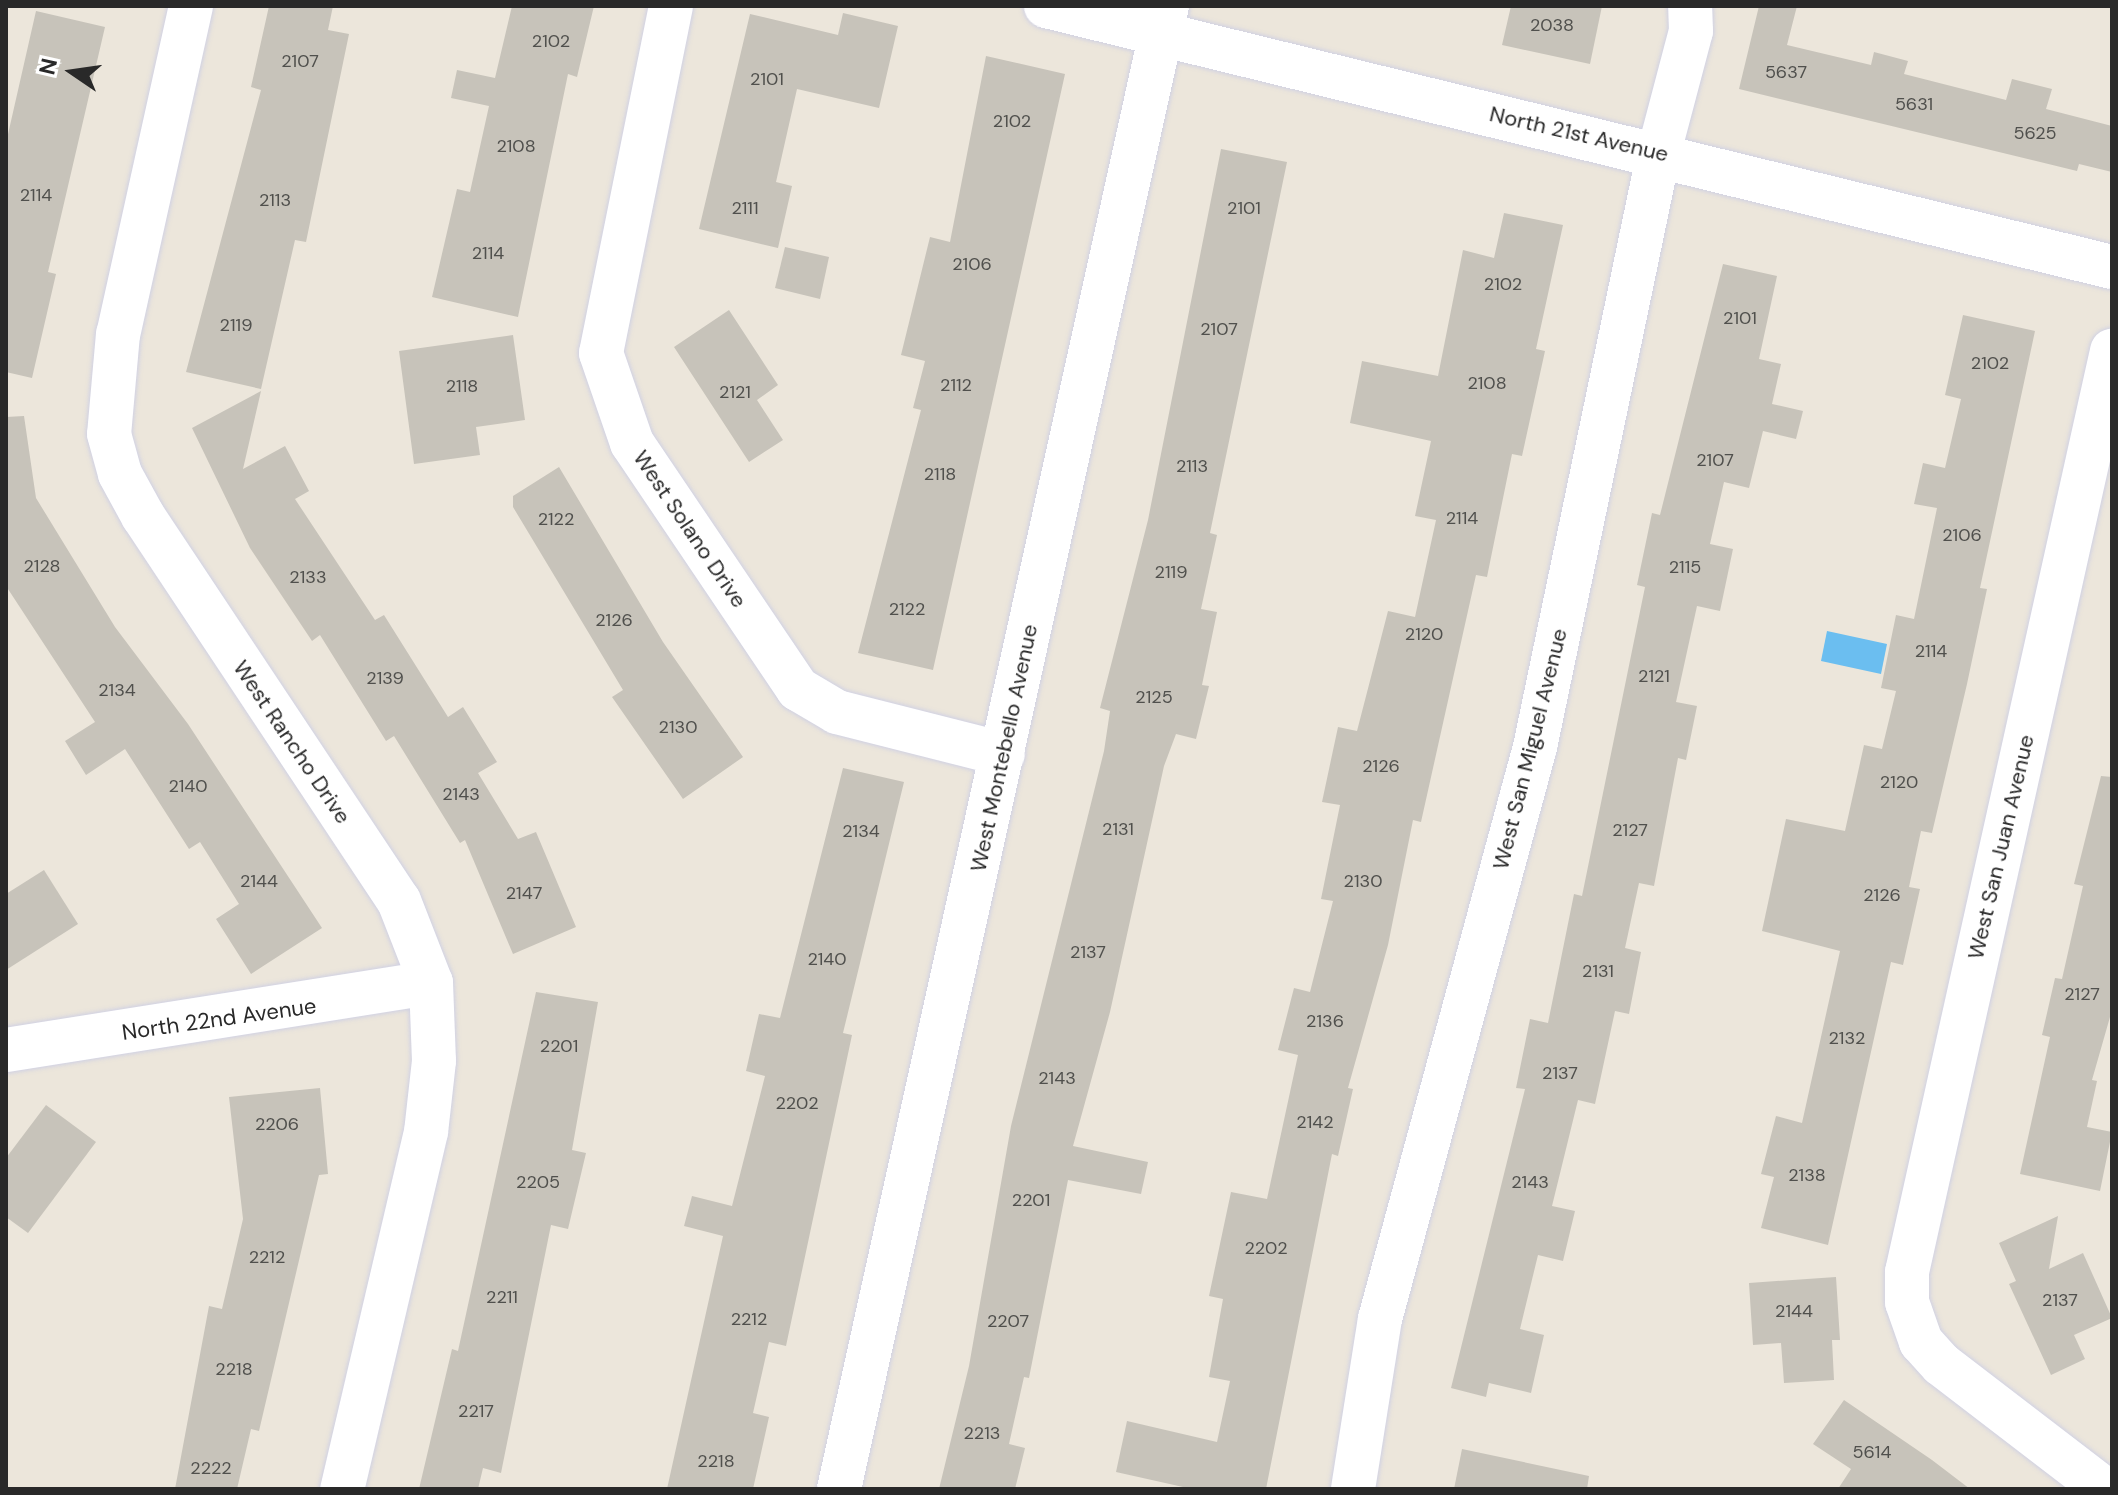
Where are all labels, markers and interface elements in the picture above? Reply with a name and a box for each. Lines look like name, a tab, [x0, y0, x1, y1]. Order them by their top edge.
house number: 2038	[1530, 14, 1574, 36]
house number: 2102	[532, 30, 570, 52]
north arrow	[32, 32, 112, 112]
house number: 2107	[281, 50, 319, 72]
text: N	[32, 55, 64, 78]
house number: 5637	[1765, 61, 1807, 83]
house number: 2101	[750, 68, 784, 90]
house number: 5631	[1895, 93, 1933, 115]
street label: North 21st Avenue	[1487, 101, 1671, 167]
house number: 2102	[993, 110, 1031, 132]
house number: 5625	[2013, 122, 2057, 144]
house number: 2108	[496, 135, 536, 157]
house number: 2114	[20, 184, 52, 206]
house number: 2113	[259, 189, 291, 211]
house number: 2111	[731, 197, 759, 219]
house number: 2101	[1227, 197, 1261, 219]
house number: 2114	[472, 242, 504, 264]
house number: 2106	[952, 253, 992, 275]
house number: 2102	[1484, 273, 1522, 295]
house number: 2101	[1723, 307, 1757, 329]
house number: 2119	[220, 314, 252, 336]
house number: 2107	[1200, 318, 1238, 340]
house number: 2102	[1971, 352, 2009, 374]
house number: 2108	[1467, 372, 1507, 394]
house number: 2112	[940, 374, 972, 396]
house number: 2118	[446, 375, 478, 397]
house number: 2121	[719, 381, 751, 403]
street label: West Solano Drive	[628, 445, 752, 613]
house number: 2107	[1696, 449, 1734, 471]
house number: 2113	[1176, 455, 1208, 477]
house number: 2118	[924, 463, 956, 485]
house number: 2114	[1446, 507, 1478, 529]
house number: 2122	[538, 508, 574, 530]
house number: 2106	[1942, 524, 1982, 546]
house number: 2128	[24, 555, 60, 577]
house number: 2115	[1669, 556, 1701, 578]
house number: 2119	[1155, 561, 1187, 583]
house number: 2133	[289, 566, 327, 588]
house number: 2122	[889, 598, 925, 620]
house number: 2126	[595, 609, 633, 631]
street label: West Montebello Avenue	[965, 622, 1043, 874]
house number: 2120	[1405, 623, 1443, 645]
street label: West San Miguel Avenue	[1487, 626, 1573, 872]
house number: 2114	[1915, 640, 1947, 662]
street label: West Rancho Drive	[228, 655, 356, 829]
house number: 2121	[1638, 665, 1670, 687]
house number: 2139	[366, 667, 404, 689]
house number: 2134	[98, 679, 136, 701]
house number: 2125	[1135, 686, 1173, 708]
house number: 2130	[659, 716, 697, 738]
street label: West San Juan Avenue	[1962, 732, 2040, 962]
house number: 2126	[1362, 755, 1400, 777]
house number: 2120	[1880, 771, 1918, 793]
house number: 2140	[168, 775, 208, 797]
house number: 2143	[442, 783, 480, 805]
house number: 2131	[1102, 818, 1134, 840]
house number: 2127	[1612, 819, 1648, 841]
house number: 2134	[842, 820, 880, 842]
house number: 2144	[240, 870, 278, 892]
house number: 2130	[1344, 870, 1382, 892]
house number: 2147	[506, 882, 542, 904]
house number: 2126	[1863, 884, 1901, 906]
house number: 2137	[1070, 941, 1106, 963]
house number: 2140	[807, 948, 847, 970]
house number: 2131	[1582, 960, 1614, 982]
house number: 2127	[2064, 983, 2100, 1005]
street label: North 22nd Avenue	[120, 992, 318, 1046]
house number: 2136	[1306, 1010, 1344, 1032]
house number: 2132	[1829, 1027, 1865, 1049]
house number: 2201	[540, 1035, 578, 1057]
house number: 2137	[1542, 1062, 1578, 1084]
house number: 2143	[1038, 1067, 1076, 1089]
house number: 2202	[775, 1092, 819, 1114]
house number: 2142	[1296, 1111, 1334, 1133]
house number: 2206	[255, 1113, 299, 1135]
house number: 2138	[1788, 1164, 1826, 1186]
house number: 2205	[516, 1171, 560, 1193]
house number: 2143	[1511, 1171, 1549, 1193]
house number: 2201	[1012, 1189, 1050, 1211]
house number: 2202	[1244, 1237, 1288, 1259]
house number: 2212	[249, 1246, 285, 1268]
house number: 2211	[486, 1286, 518, 1308]
house number: 2137	[2042, 1289, 2078, 1311]
house number: 2144	[1775, 1300, 1813, 1322]
house number: 2212	[731, 1308, 767, 1330]
house number: 2207	[987, 1310, 1029, 1332]
house number: 2218	[215, 1358, 253, 1380]
house number: 2217	[458, 1400, 494, 1422]
house number: 2213	[964, 1422, 1000, 1444]
house number: 5614	[1853, 1441, 1891, 1463]
house number: 2218	[697, 1450, 735, 1472]
house number: 2222	[190, 1457, 232, 1479]

